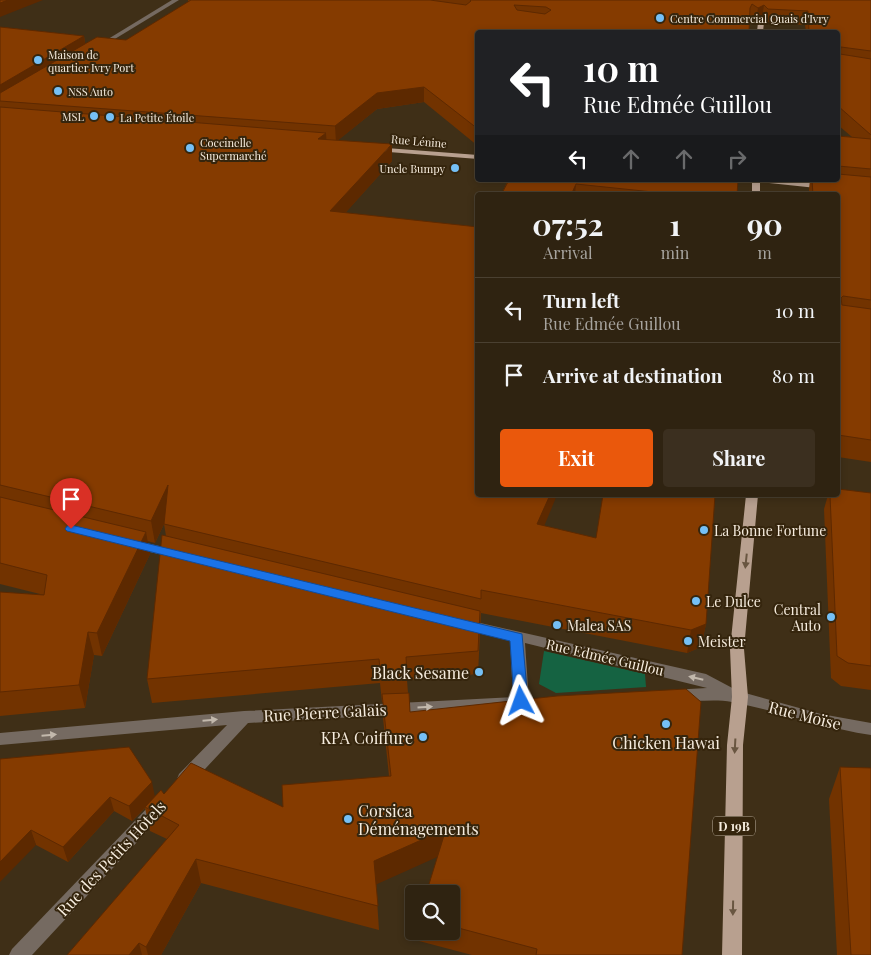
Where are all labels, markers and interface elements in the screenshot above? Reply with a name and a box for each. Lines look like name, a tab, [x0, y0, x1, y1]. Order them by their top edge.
place label: Centre Commercial Quais d'Ivry	[670, 11, 829, 26]
marker: Centre Commercial Quais d'Ivry	[654, 12, 666, 24]
text: 10 m	[583, 44, 659, 91]
place label: Maison de quartier Ivry Port	[48, 47, 134, 75]
icon: left	[500, 50, 565, 115]
marker: Maison de quartier Ivry Port	[32, 54, 44, 66]
place label: NSS Auto	[68, 84, 113, 99]
marker: NSS Auto	[52, 85, 64, 97]
text: Rue Edmée Guillou	[583, 89, 772, 119]
place label: MSL	[62, 109, 85, 124]
marker: MSL	[88, 110, 100, 122]
place label: La Petite Étoile	[120, 110, 195, 125]
marker: La Petite Étoile	[104, 111, 116, 123]
street label: Rue Lénine	[391, 131, 448, 151]
place label: Coccinelle Supermarché	[200, 135, 267, 163]
marker: Coccinelle Supermarché	[184, 142, 196, 154]
icon: left	[564, 145, 592, 173]
icon: ahead	[617, 145, 645, 173]
icon: ahead	[670, 145, 698, 173]
icon: right	[723, 145, 751, 173]
place label: Uncle Bumpy	[380, 161, 445, 176]
marker: Uncle Bumpy	[449, 162, 461, 174]
text: 07:52	[532, 204, 604, 244]
text: 1	[669, 204, 681, 244]
text: 90	[747, 204, 783, 244]
text: Arrival	[543, 242, 593, 263]
text: min	[661, 242, 689, 263]
text: m	[758, 242, 772, 263]
text: Turn left	[543, 287, 620, 313]
icon: left	[500, 296, 528, 324]
text: 10 m	[775, 297, 815, 323]
text: Rue Edmée Guillou	[543, 313, 680, 334]
icon: arrive	[500, 361, 528, 389]
text: Arrive at destination	[543, 362, 723, 388]
text: 80 m	[772, 362, 815, 388]
button: Exit	[500, 429, 653, 487]
button: Share	[663, 429, 815, 487]
pin	[50, 478, 92, 529]
icon: arrive	[57, 485, 85, 513]
place label: La Bonne Fortune	[714, 521, 826, 540]
marker: La Bonne Fortune	[698, 524, 710, 536]
one-way arrow	[741, 553, 749, 569]
place label: Le Dulce	[706, 592, 761, 611]
marker: Le Dulce	[690, 595, 702, 607]
place label: Central Auto	[774, 600, 821, 635]
marker: Central Auto	[825, 611, 837, 623]
place label: Malea SAS	[567, 616, 631, 635]
marker: Malea SAS	[551, 619, 563, 631]
place label: Meister	[698, 632, 746, 651]
street label: Rue Edmée Guillou	[544, 634, 666, 680]
marker: Meister	[682, 635, 694, 647]
place label: Black Sesame	[372, 662, 469, 683]
marker: Black Sesame	[473, 666, 485, 678]
one-way arrow	[687, 673, 703, 681]
position arrow	[494, 674, 546, 726]
street label: Rue Moïse	[767, 696, 843, 734]
street label: Rue Pierre Galais	[263, 698, 387, 726]
one-way arrow	[417, 702, 433, 710]
one-way arrow	[203, 716, 219, 724]
marker: Chicken Hawai	[660, 718, 672, 730]
place label: KPA Coiffure	[321, 727, 413, 748]
one-way arrow	[41, 731, 57, 739]
marker: KPA Coiffure	[417, 731, 429, 743]
place label: Chicken Hawai	[612, 732, 720, 753]
one-way arrow	[731, 738, 739, 754]
street label: Rue des Petits Hôtels	[52, 796, 170, 920]
place label: Corsica Déménagements	[358, 800, 479, 839]
marker: Corsica Déménagements	[342, 813, 354, 825]
road number: D 19B	[713, 816, 755, 836]
map controls	[405, 885, 460, 940]
button: search	[405, 885, 460, 940]
one-way arrow	[728, 901, 736, 917]

